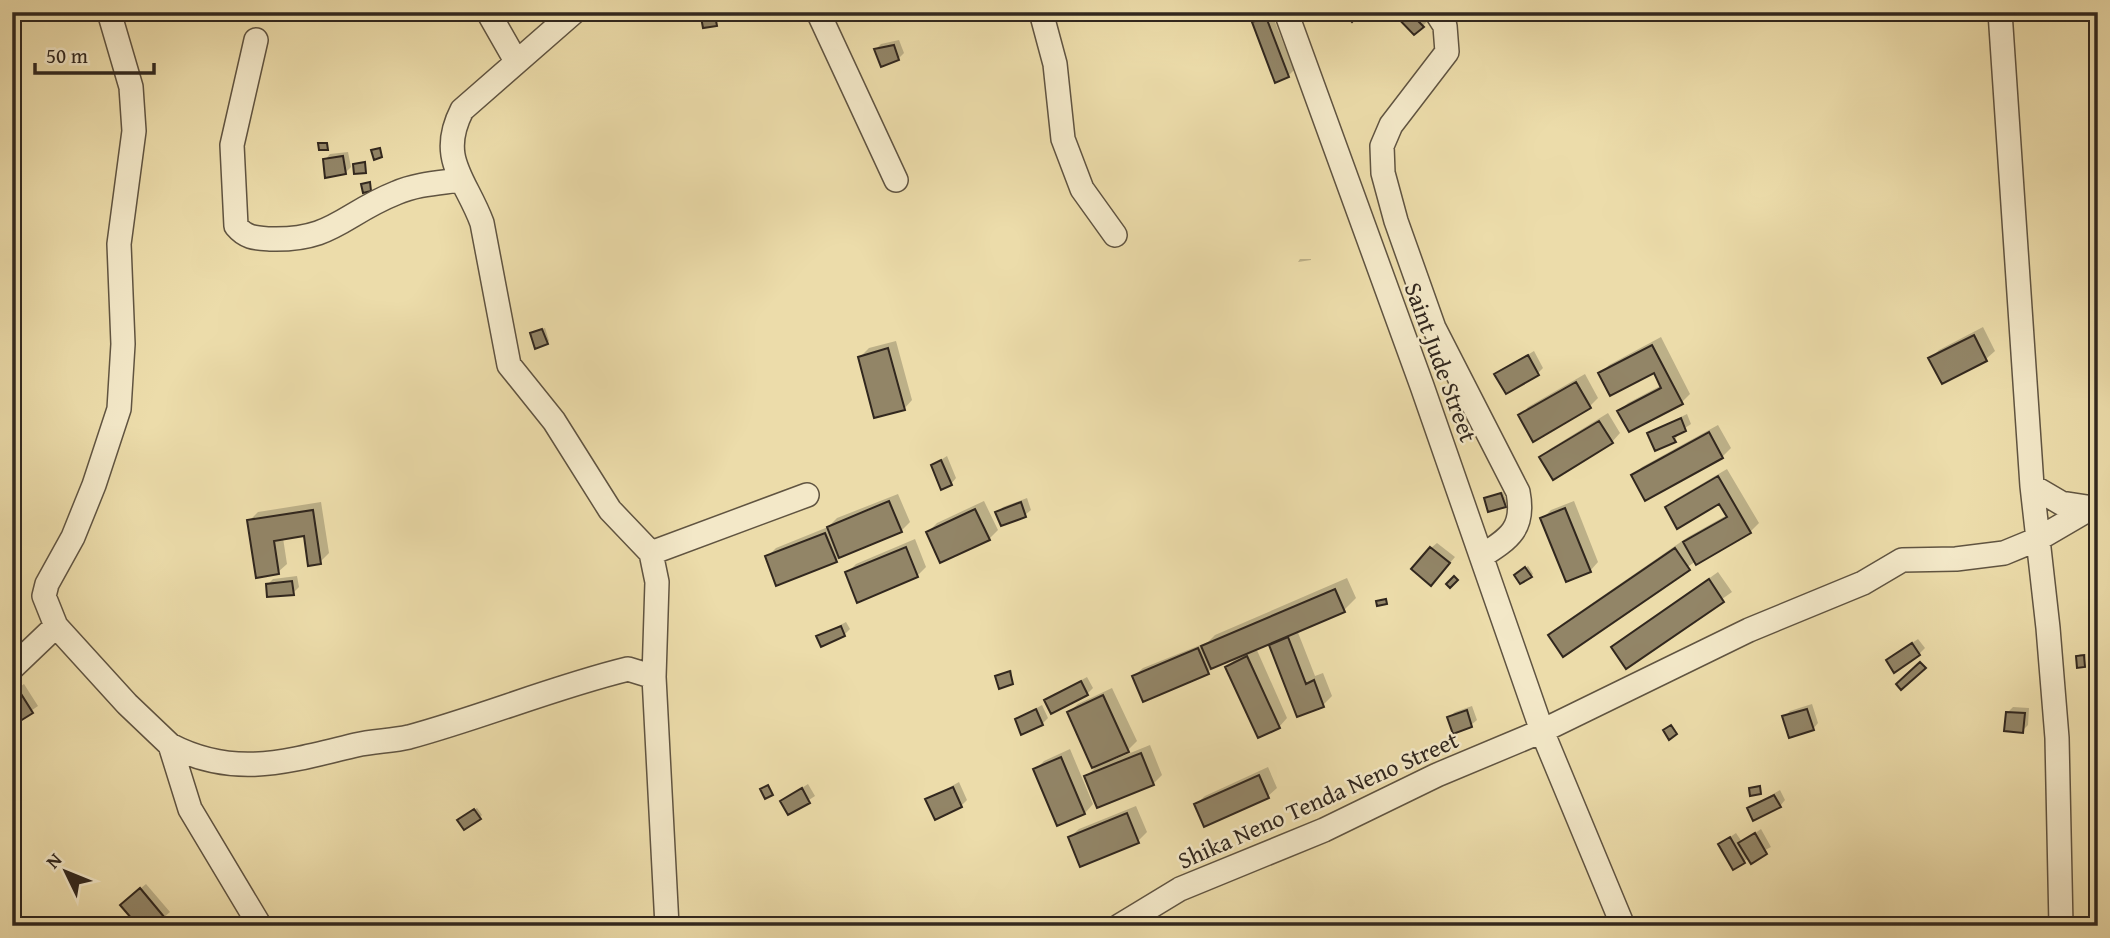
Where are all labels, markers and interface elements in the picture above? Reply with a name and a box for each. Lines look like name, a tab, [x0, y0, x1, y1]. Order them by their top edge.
scale bar	[35, 32, 154, 76]
text: 50 m	[46, 40, 88, 71]
street label: Saint Jude Street	[1396, 277, 1486, 447]
street label: Shika Neno Tenda Neno Street	[1172, 722, 1464, 878]
north arrow	[32, 836, 102, 906]
text: N	[39, 846, 68, 875]

